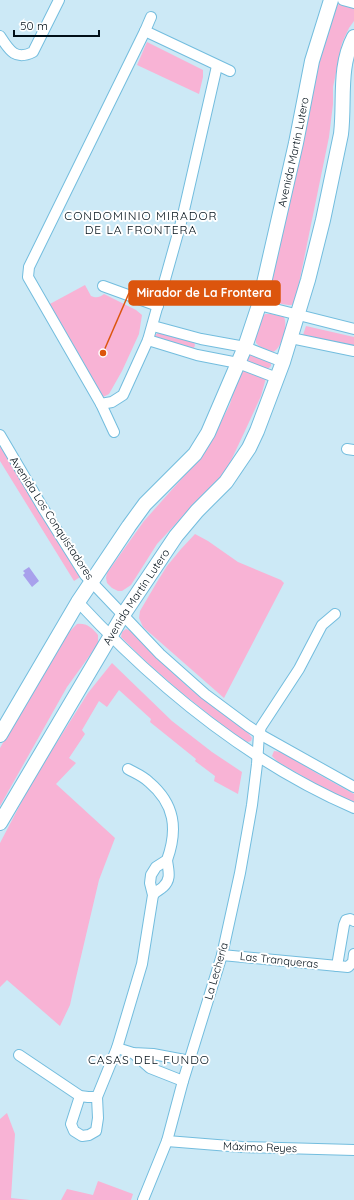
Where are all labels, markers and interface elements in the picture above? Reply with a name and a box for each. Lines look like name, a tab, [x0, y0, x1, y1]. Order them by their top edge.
scale bar	[14, 12, 99, 38]
text: 50 m	[20, 18, 48, 33]
street label: Avenida Martín Lutero	[275, 96, 312, 208]
district label: CONDOMINIO MIRADOR DE LA FRONTERA	[64, 208, 218, 237]
callout: Mirador de La Frontera	[129, 281, 280, 305]
text: Mirador de La Frontera	[136, 285, 272, 300]
street label: Avenida Los Conquistadores	[7, 454, 97, 582]
street label: Avenida Martín Lutero	[100, 546, 173, 648]
street label: La Lechería	[201, 941, 231, 1001]
street label: Las Tranqueras	[239, 949, 319, 971]
district label: CASAS DEL FUNDO	[88, 1052, 210, 1067]
street label: Máximo Reyes	[223, 1139, 297, 1155]

